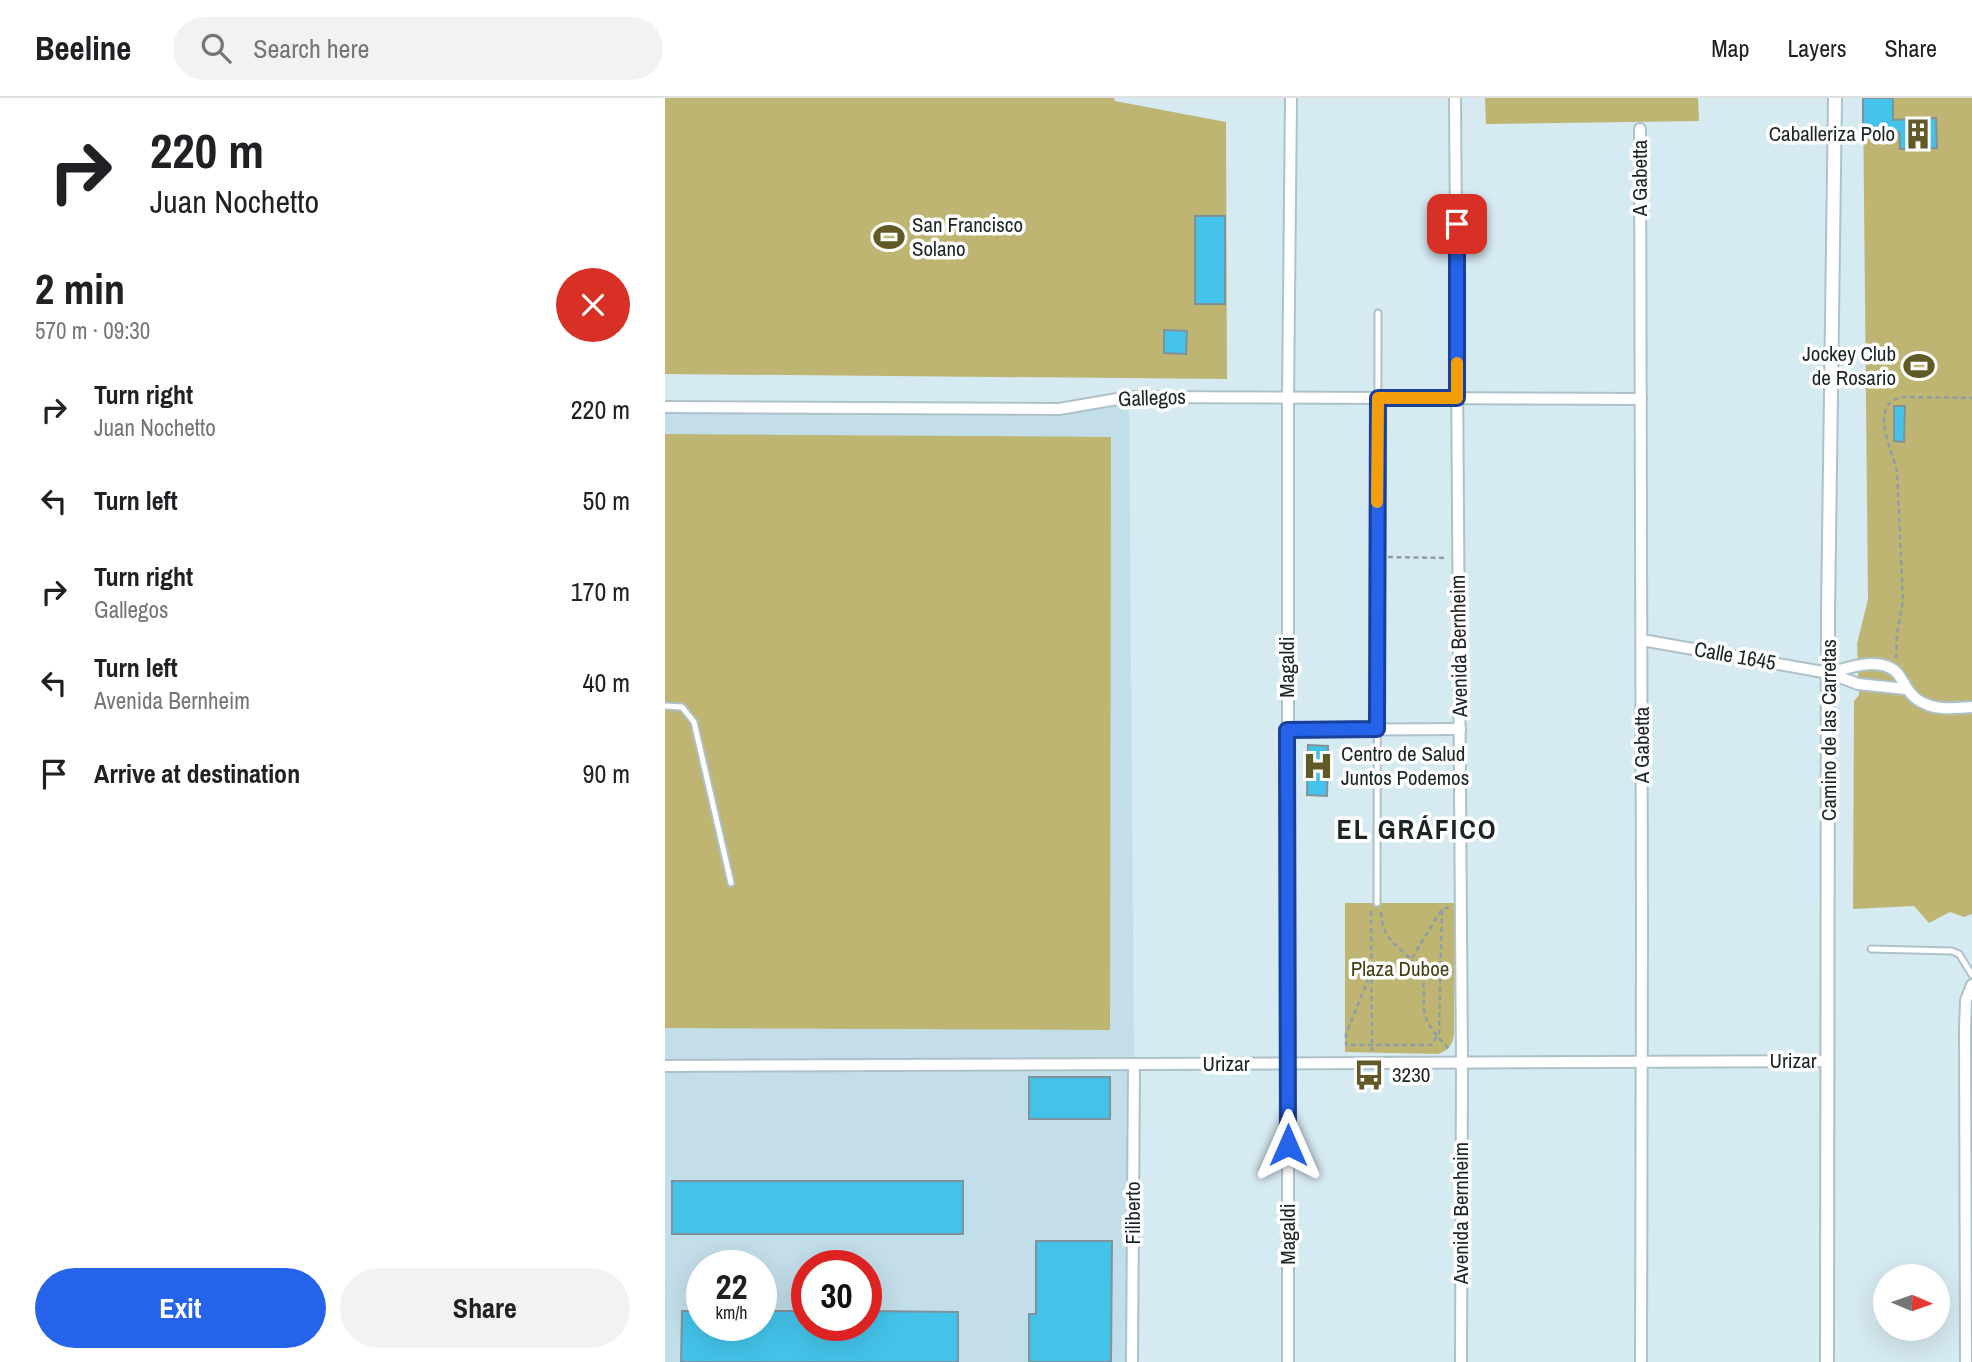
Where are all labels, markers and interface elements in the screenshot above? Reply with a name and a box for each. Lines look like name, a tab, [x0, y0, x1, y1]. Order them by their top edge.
search box	[173, 17, 663, 80]
text: Beeline	[35, 26, 131, 70]
icon: search	[197, 29, 235, 67]
text: Search here	[253, 31, 369, 66]
text: Map	[1711, 32, 1749, 64]
text: Layers	[1787, 32, 1846, 64]
text: Share	[1884, 32, 1937, 64]
text: 220 m	[150, 117, 264, 183]
building icon: Caballeriza Polo	[1901, 117, 1935, 151]
place label: Caballeriza Polo	[1769, 119, 1895, 148]
icon: right	[35, 126, 126, 217]
street label: A Gabetta	[1625, 139, 1654, 217]
text: Juan Nochetto	[150, 180, 319, 223]
pin	[1427, 194, 1487, 254]
icon: arrive	[1438, 205, 1476, 243]
place label: San Francisco Solano	[912, 210, 1023, 263]
sports icon: San Francisco Solano	[872, 220, 906, 254]
text: 2 min	[35, 261, 125, 317]
button: close	[556, 268, 630, 342]
text: 570 m · 09:30	[35, 315, 150, 346]
place label: Jockey Club de Rosario	[1802, 339, 1896, 392]
sports icon: Jockey Club de Rosario	[1902, 349, 1936, 383]
text: Turn right	[94, 377, 193, 412]
street label: Gallegos	[1118, 382, 1186, 413]
icon: right	[35, 391, 73, 429]
text: 220 m	[571, 392, 630, 427]
text: Juan Nochetto	[94, 412, 216, 443]
icon: left	[35, 482, 73, 520]
text: Turn left	[94, 483, 178, 518]
text: 50 m	[583, 483, 630, 518]
text: Turn right	[94, 559, 193, 594]
icon: right	[35, 573, 73, 611]
text: 170 m	[571, 574, 630, 609]
street label: Avenida Bernheim	[1443, 575, 1474, 718]
text: Gallegos	[94, 594, 168, 625]
street label: Calle 1645	[1692, 634, 1778, 677]
street label: Magaldi	[1272, 636, 1301, 698]
street label: Camino de las Carretas	[1814, 639, 1843, 821]
text: Turn left	[94, 650, 178, 685]
icon: left	[35, 664, 73, 702]
text: 40 m	[583, 665, 630, 700]
text: Avenida Bernheim	[94, 685, 250, 716]
street label: A Gabetta	[1627, 706, 1656, 784]
place label: Centro de Salud Juntos Podemos	[1341, 739, 1469, 792]
hospital icon: Centro de Salud Juntos Podemos	[1301, 749, 1335, 783]
icon: arrive	[35, 755, 73, 793]
text: Arrive at destination	[94, 756, 300, 791]
text: 90 m	[583, 756, 630, 791]
district label: EL GRÁFICO	[1336, 810, 1498, 848]
park label: Plaza Duboe	[1351, 954, 1449, 983]
street label: Urizar	[1770, 1046, 1817, 1075]
street label: Urizar	[1203, 1049, 1250, 1078]
bus stop icon: 3230	[1352, 1058, 1386, 1092]
place label: 3230	[1392, 1060, 1430, 1089]
position arrow	[1251, 1108, 1325, 1182]
street label: Avenida Bernheim	[1446, 1142, 1475, 1285]
street label: Filiberto	[1118, 1181, 1147, 1245]
street label: Magaldi	[1273, 1203, 1302, 1265]
speed limit sign: 30	[791, 1250, 882, 1341]
text: 22	[716, 1263, 747, 1310]
north arrow	[1873, 1264, 1949, 1340]
map controls	[1873, 1264, 1950, 1341]
button: Exit	[35, 1268, 326, 1348]
button: Share	[340, 1268, 630, 1348]
text: km/h	[716, 1300, 748, 1325]

